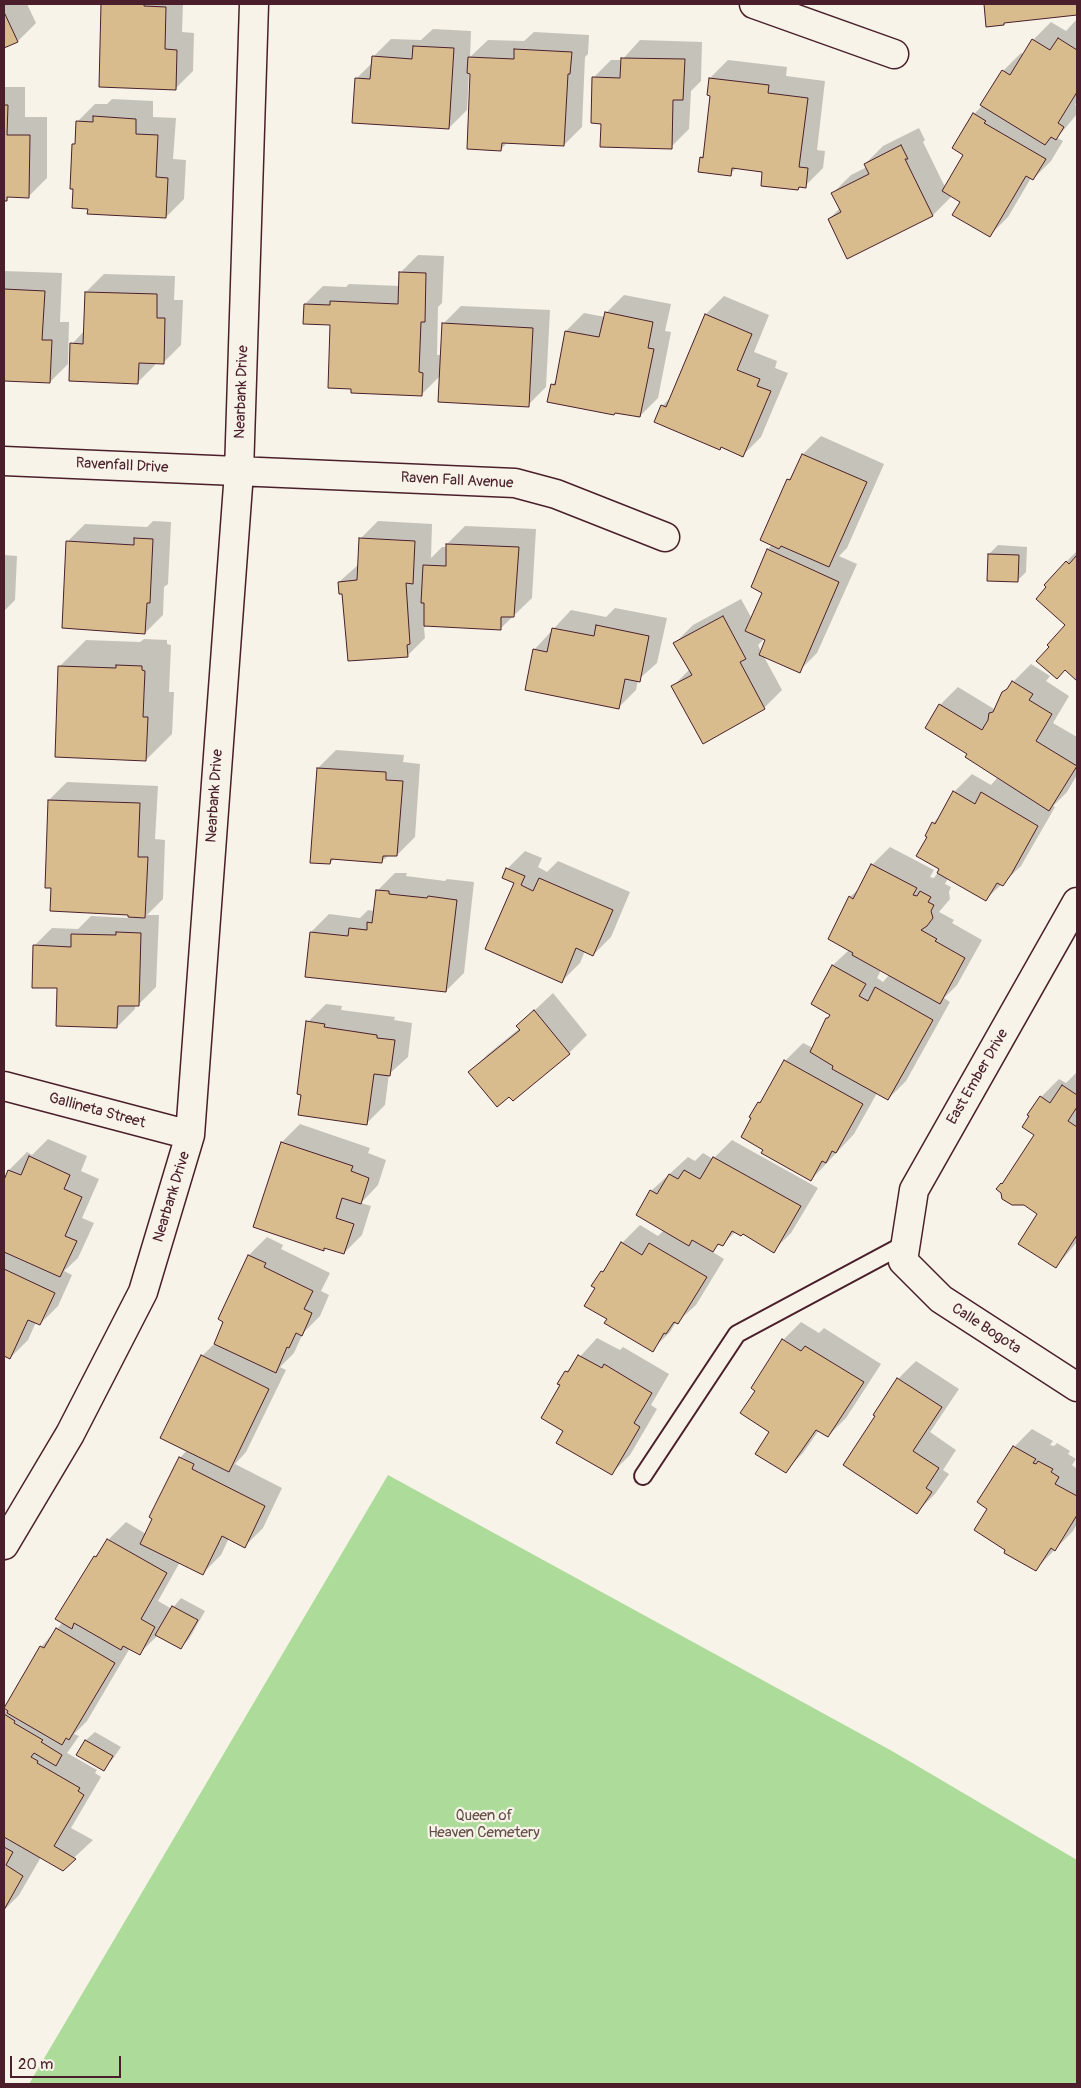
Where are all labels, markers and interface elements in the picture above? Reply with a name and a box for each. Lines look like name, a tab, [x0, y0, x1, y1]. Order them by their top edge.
street label: Nearbank Drive	[231, 345, 253, 439]
street label: Ravenfall Drive	[75, 455, 169, 477]
street label: Raven Fall Avenue	[400, 469, 514, 493]
street label: Nearbank Drive	[203, 749, 227, 843]
street label: East Ember Drive	[943, 1026, 1013, 1128]
street label: Gallineta Street	[47, 1089, 147, 1133]
street label: Nearbank Drive	[150, 1150, 194, 1244]
street label: Calle Bogota	[948, 1300, 1024, 1358]
park label: Queen of Heaven Cemetery	[428, 1807, 540, 1842]
scale bar	[12, 2046, 124, 2078]
text: 20 m	[18, 2055, 53, 2074]

